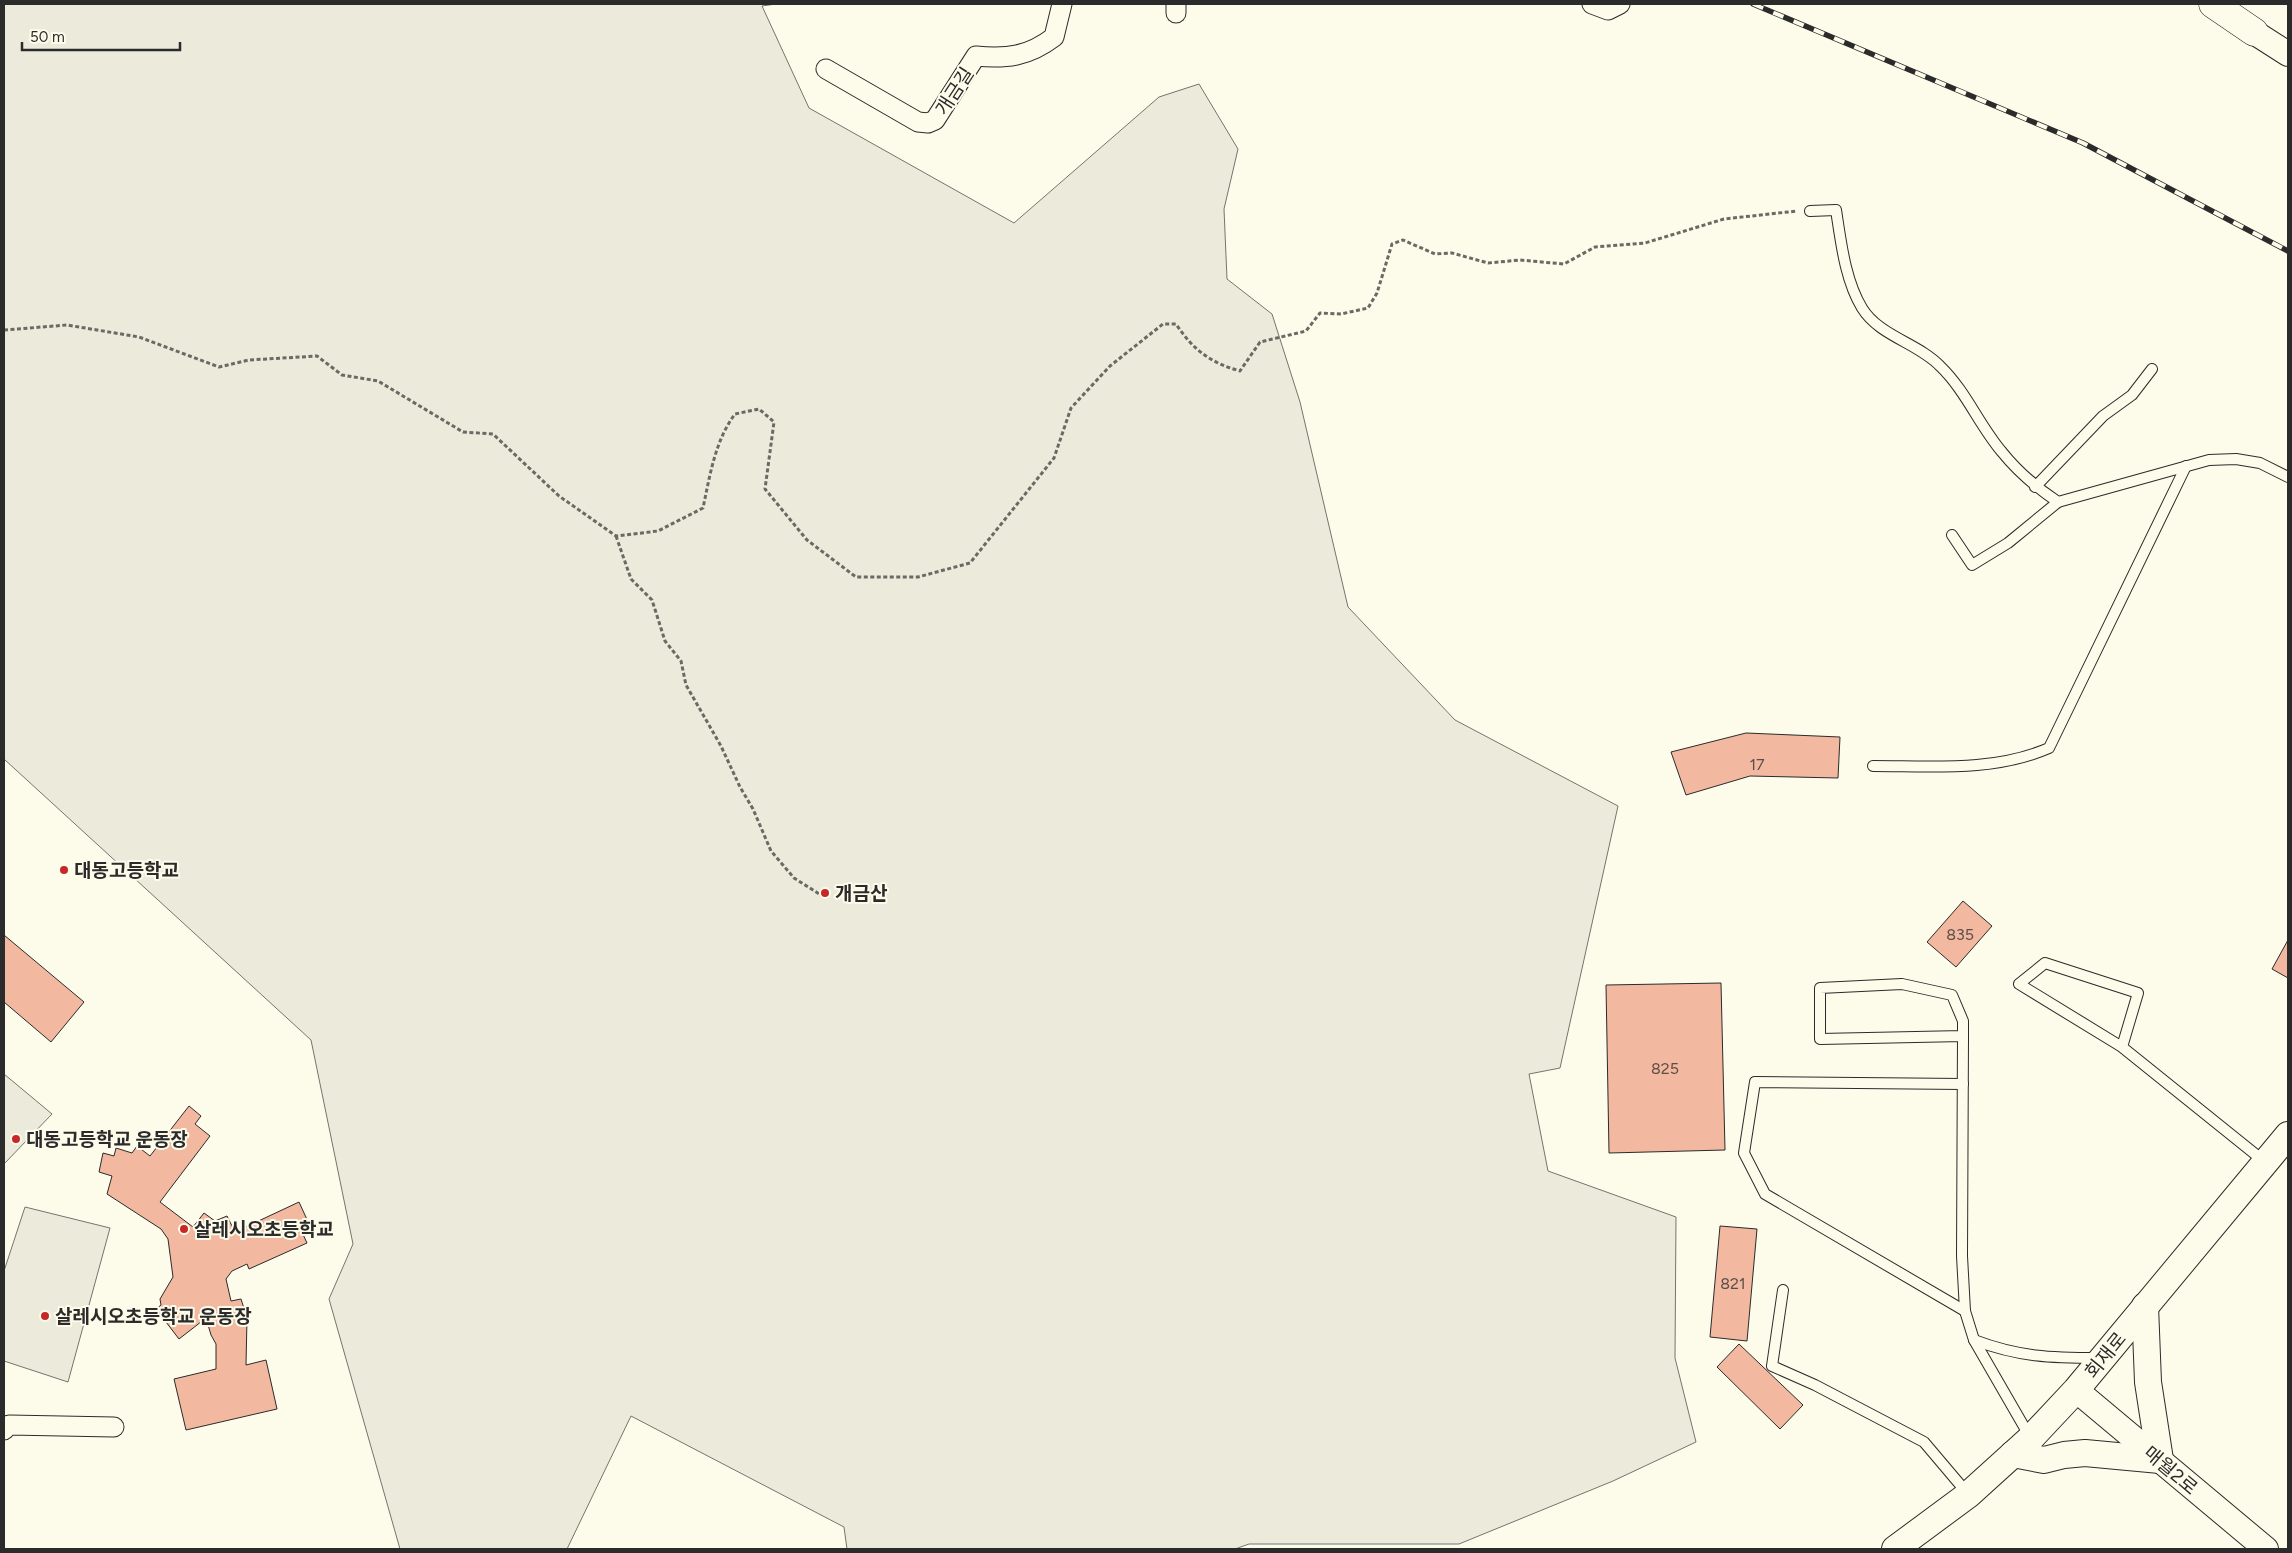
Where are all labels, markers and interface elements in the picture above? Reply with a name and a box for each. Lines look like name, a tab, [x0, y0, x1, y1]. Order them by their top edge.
scale bar	[22, 20, 180, 52]
text: 50 m	[30, 28, 65, 46]
street label: 개금길	[930, 63, 978, 120]
house number: 17	[1749, 755, 1765, 774]
place label: 대동고등학교	[74, 859, 179, 882]
marker: 대동고등학교	[58, 864, 70, 876]
place label: 개금산	[835, 882, 888, 905]
marker: 개금산	[819, 887, 831, 899]
house number: 835	[1946, 925, 1974, 944]
house number: 825	[1651, 1059, 1679, 1078]
place label: 대동고등학교 운동장	[26, 1128, 188, 1151]
marker: 대동고등학교 운동장	[10, 1133, 22, 1145]
place label: 살레시오초등학교	[194, 1218, 334, 1241]
marker: 살레시오초등학교	[178, 1223, 190, 1235]
house number: 821	[1720, 1274, 1746, 1293]
place label: 살레시오초등학교 운동장	[55, 1305, 252, 1328]
marker: 살레시오초등학교 운동장	[39, 1310, 51, 1322]
street label: 회재로	[2080, 1328, 2131, 1383]
street label: 매월2로	[2139, 1441, 2202, 1499]

